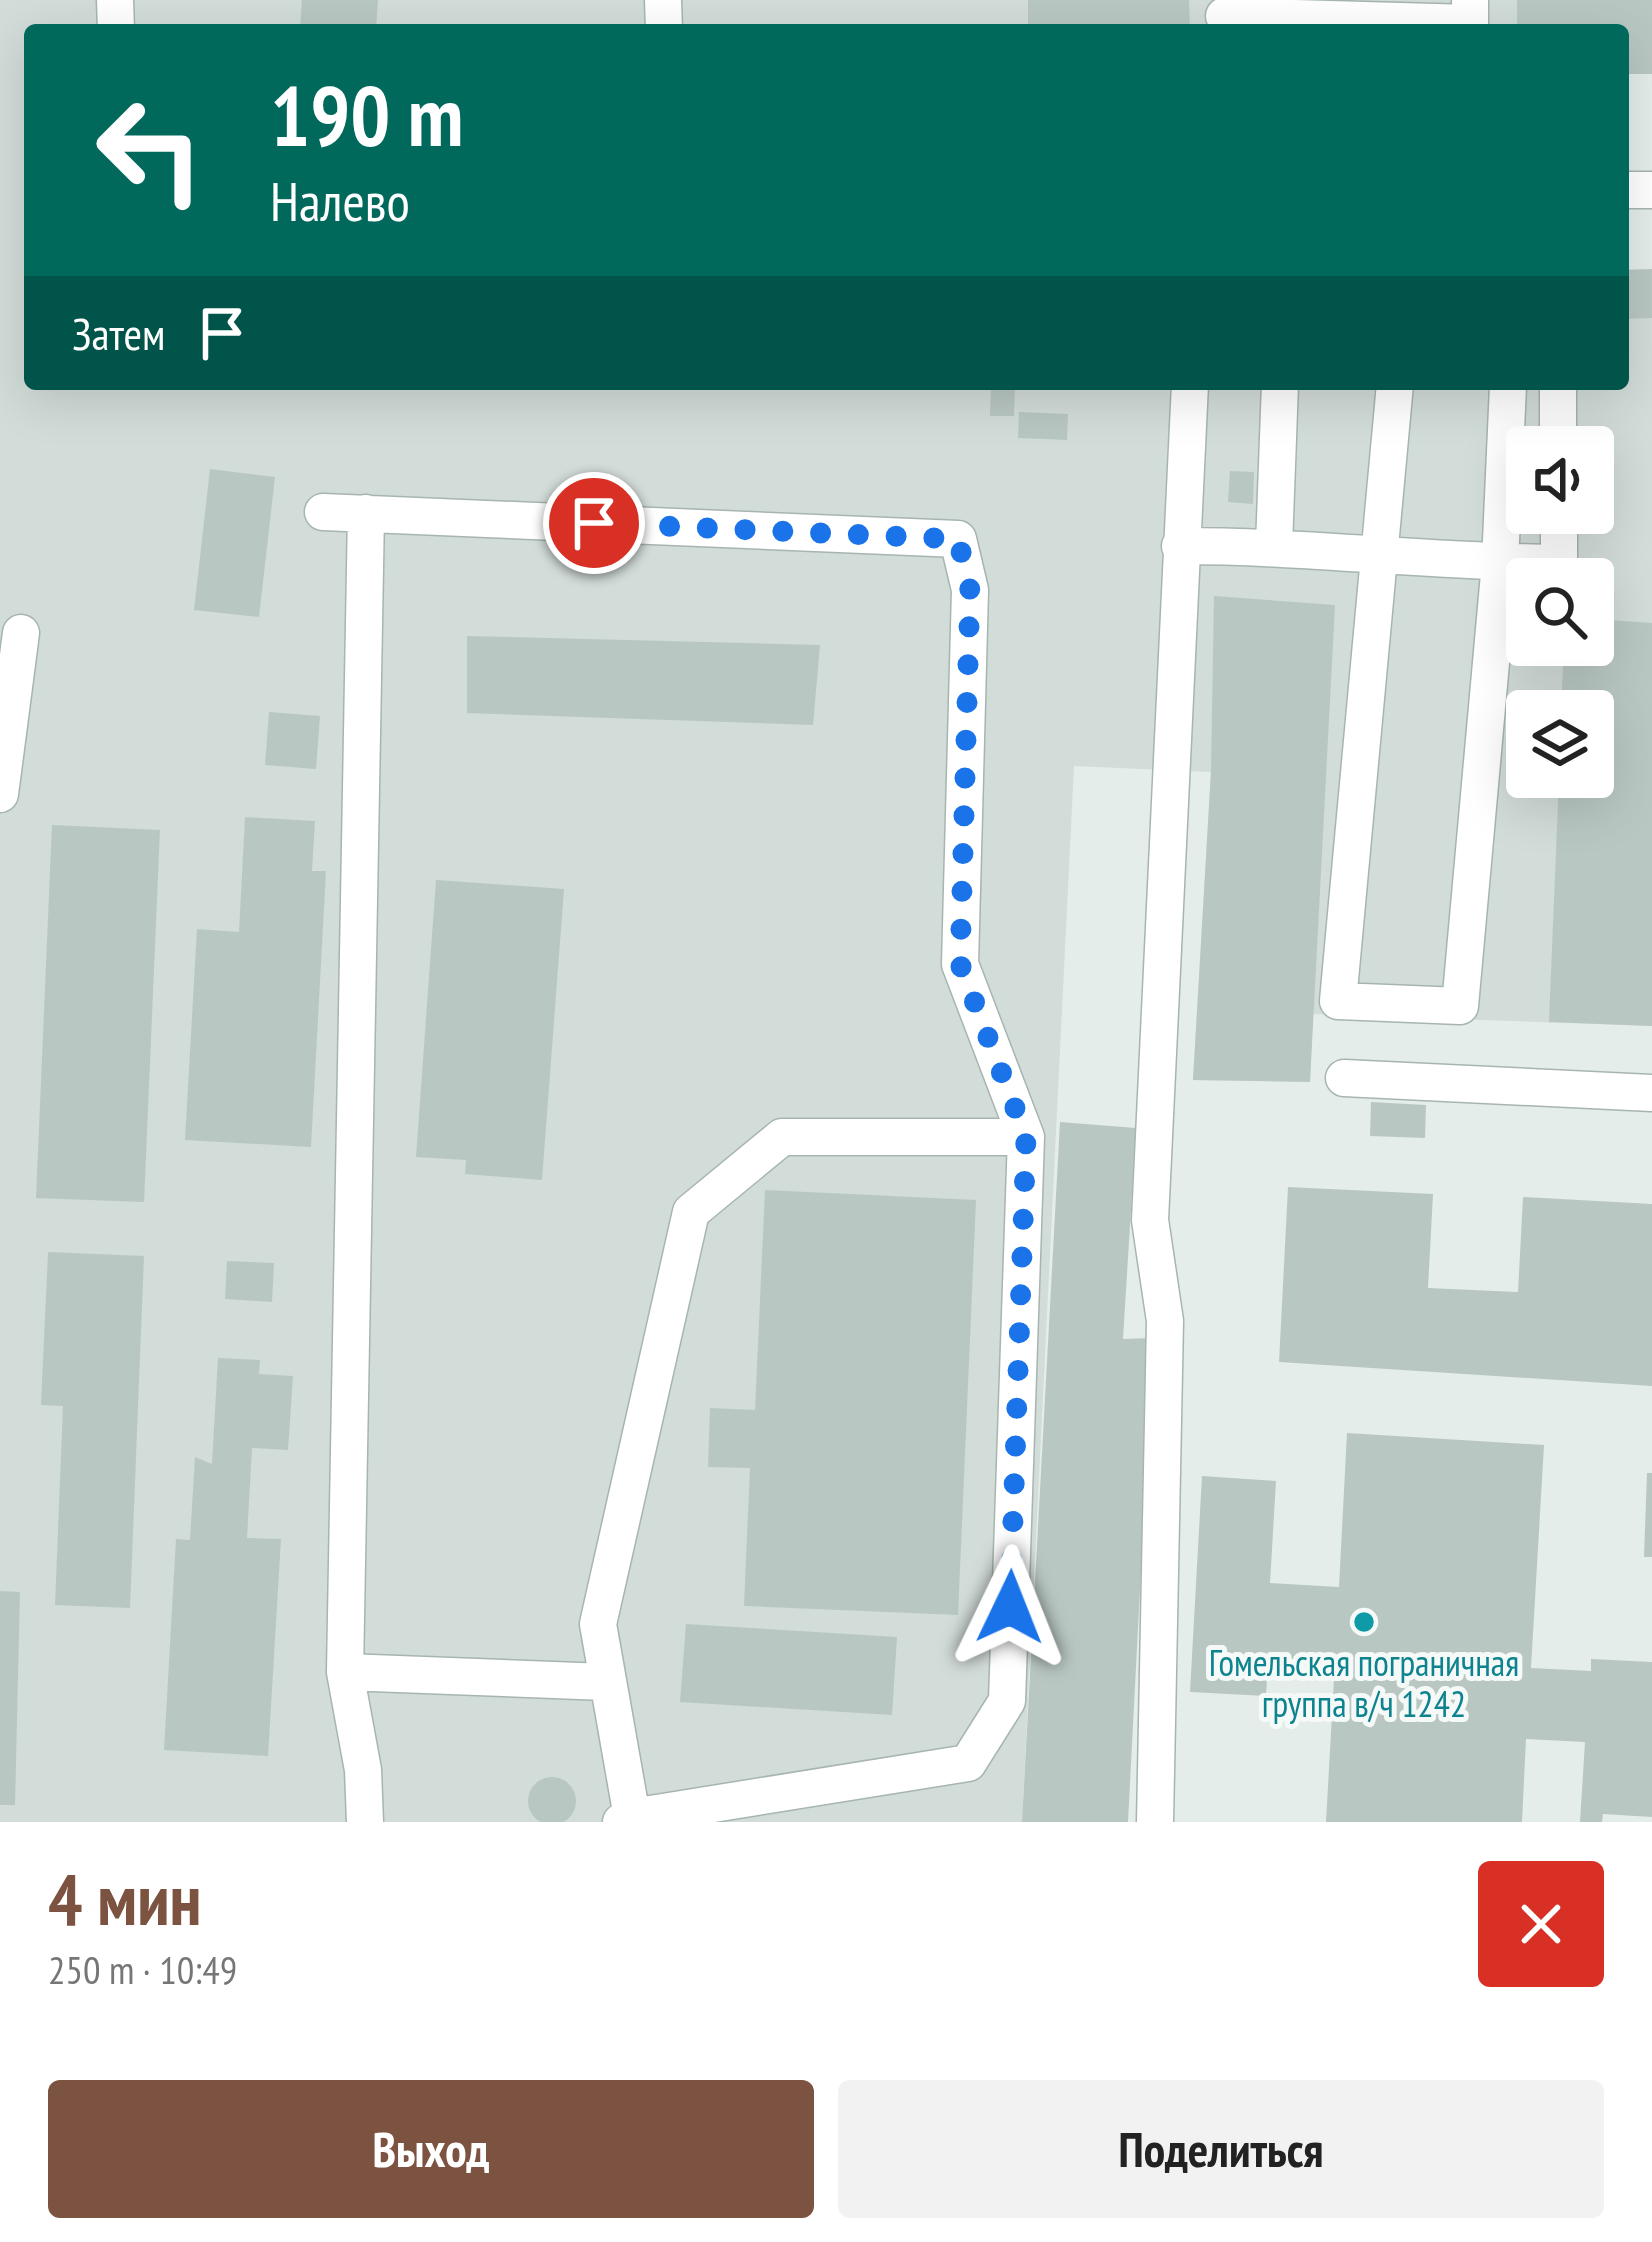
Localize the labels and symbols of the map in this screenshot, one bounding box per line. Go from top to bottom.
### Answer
pin [543,472,645,574]
position arrow [947,1544,1073,1670]
marker: Гомельская пограничная группа в/ч 1242 [1351,1609,1377,1635]
place label: Гомельская пограничная группа в/ч 1242 [1209,1639,1519,1727]

